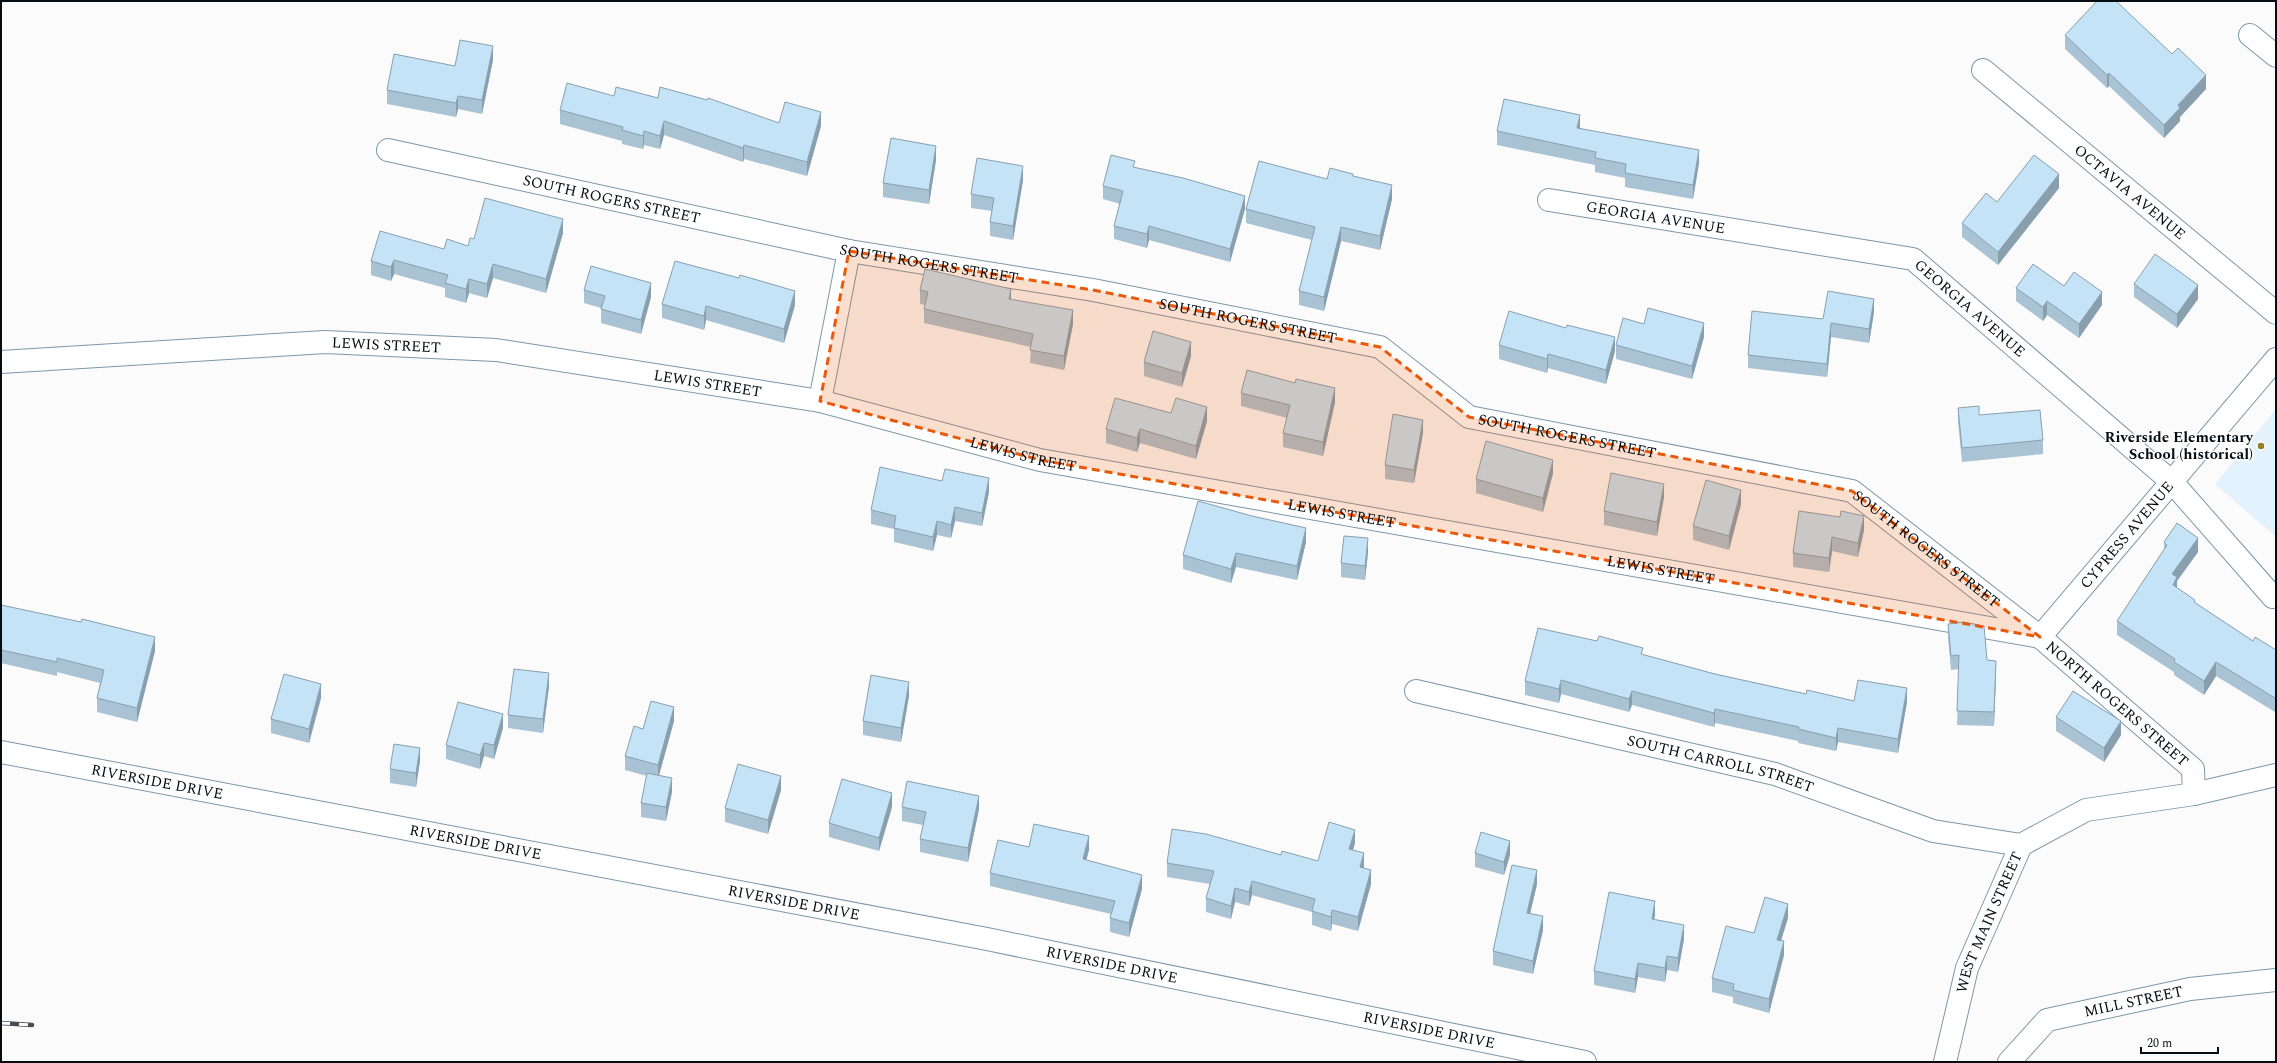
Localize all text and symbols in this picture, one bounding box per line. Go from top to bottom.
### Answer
street label: OCTAVIA AVENUE [2069,139,2191,246]
street label: SOUTH ROGERS STREET [521,169,702,230]
street label: GEORGIA AVENUE [1584,195,1727,240]
street label: SOUTH ROGERS STREET [837,238,1020,290]
street label: GEORGIA AVENUE [1909,254,2030,363]
street label: SOUTH ROGERS STREET [1157,292,1339,350]
street label: LEWIS STREET [331,331,441,359]
street label: LEWIS STREET [652,364,763,404]
street label: SOUTH ROGERS STREET [1476,408,1658,465]
place label: Riverside Elementary School (historical) [2105,426,2254,466]
street label: LEWIS STREET [967,431,1078,478]
marker: Riverside Elementary School (historical) [2256,441,2266,451]
street label: CYPRESS AVENUE [2075,476,2180,594]
street label: SOUTH ROGERS STREET [1847,484,2004,614]
street label: LEWIS STREET [1286,493,1397,535]
street label: LEWIS STREET [1605,550,1716,591]
street label: NORTH ROGERS STREET [2040,636,2194,772]
street label: SOUTH CARROLL STREET [1625,729,1817,799]
street label: RIVERSIDE DRIVE [89,758,225,806]
street label: RIVERSIDE DRIVE [408,819,543,866]
street label: WEST MAIN STREET [1951,848,2029,995]
street label: RIVERSIDE DRIVE [726,879,862,927]
street label: RIVERSIDE DRIVE [1044,940,1180,990]
street label: MILL STREET [2082,980,2185,1024]
street label: RIVERSIDE DRIVE [1361,1006,1497,1055]
scale bar [2141,1029,2218,1055]
text: 20 m [2147,1034,2172,1053]

